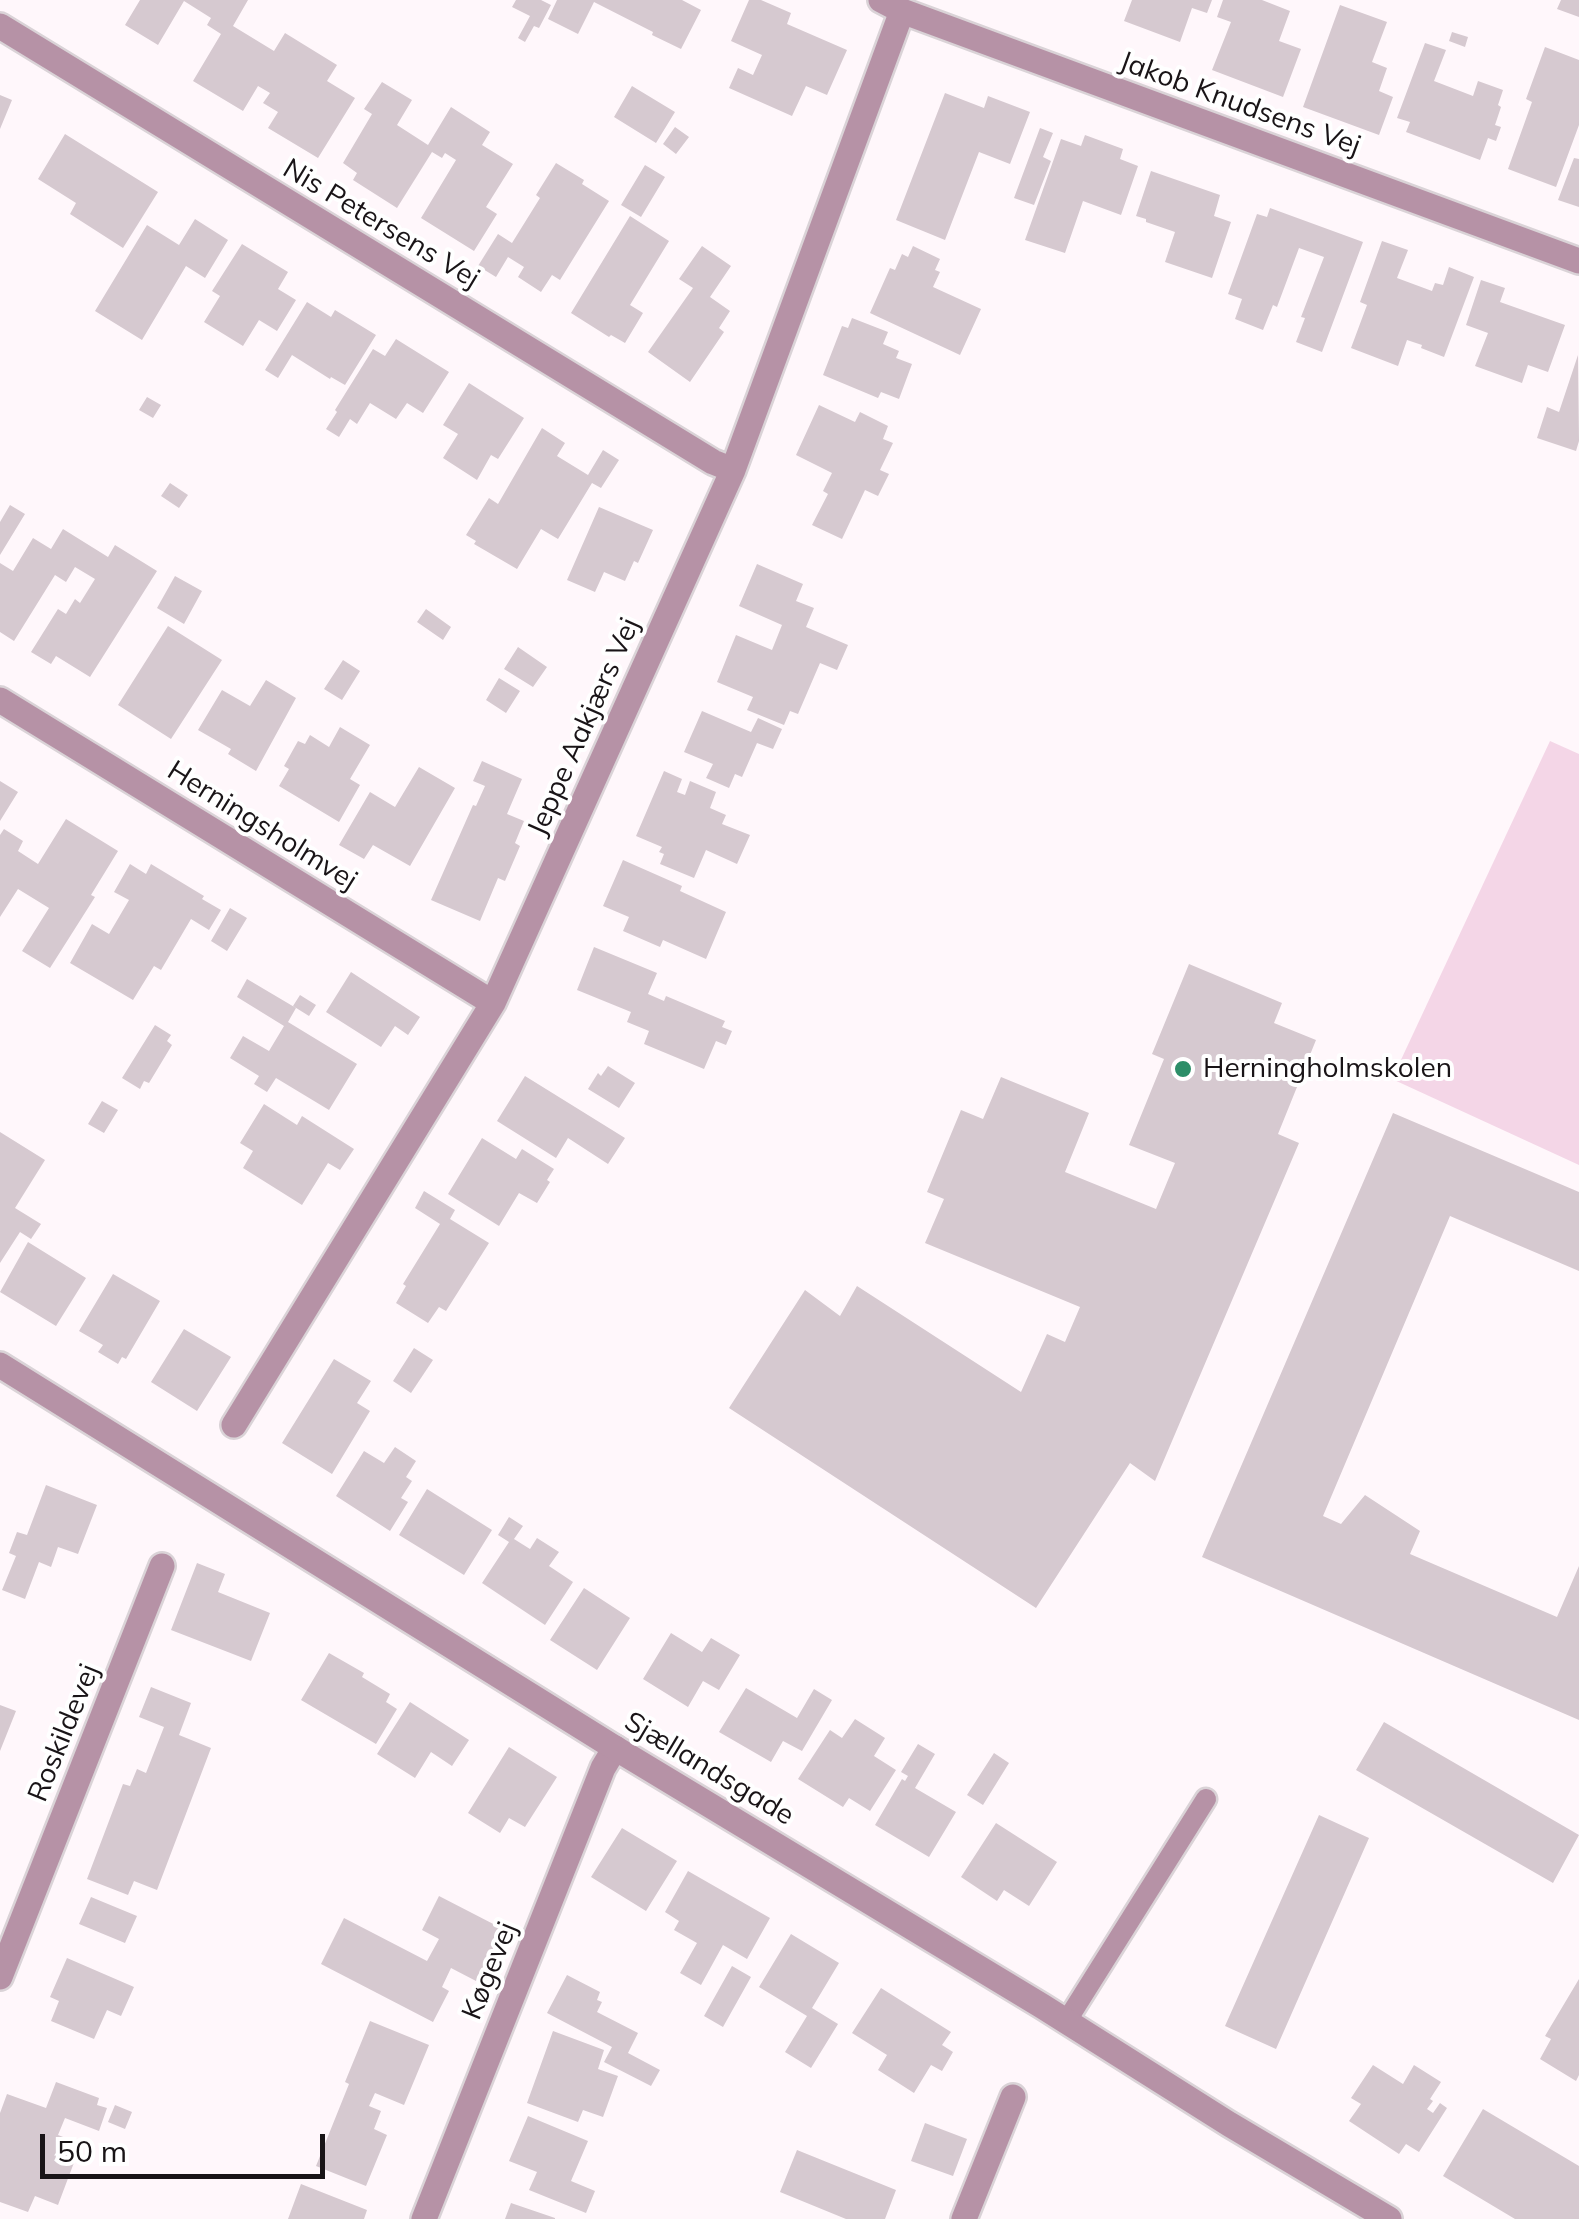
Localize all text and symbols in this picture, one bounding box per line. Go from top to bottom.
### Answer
street label: Jakob Knudsens Vej [1115,45,1365,163]
street label: Nis Petersens Vej [277,152,485,296]
street label: Jeppe Aakjærs Vej [521,613,647,841]
street label: Herningsholmvej [161,754,363,898]
place label: Herningholmskolen [1203,1052,1452,1086]
marker: Herningholmskolen [1172,1058,1194,1080]
street label: Roskildevej [21,1659,107,1807]
street label: Sjællandsgade [618,1705,800,1833]
street label: Køgevej [455,1917,525,2025]
scale bar [45,2114,330,2176]
text: 50 m [57,2132,127,2170]

